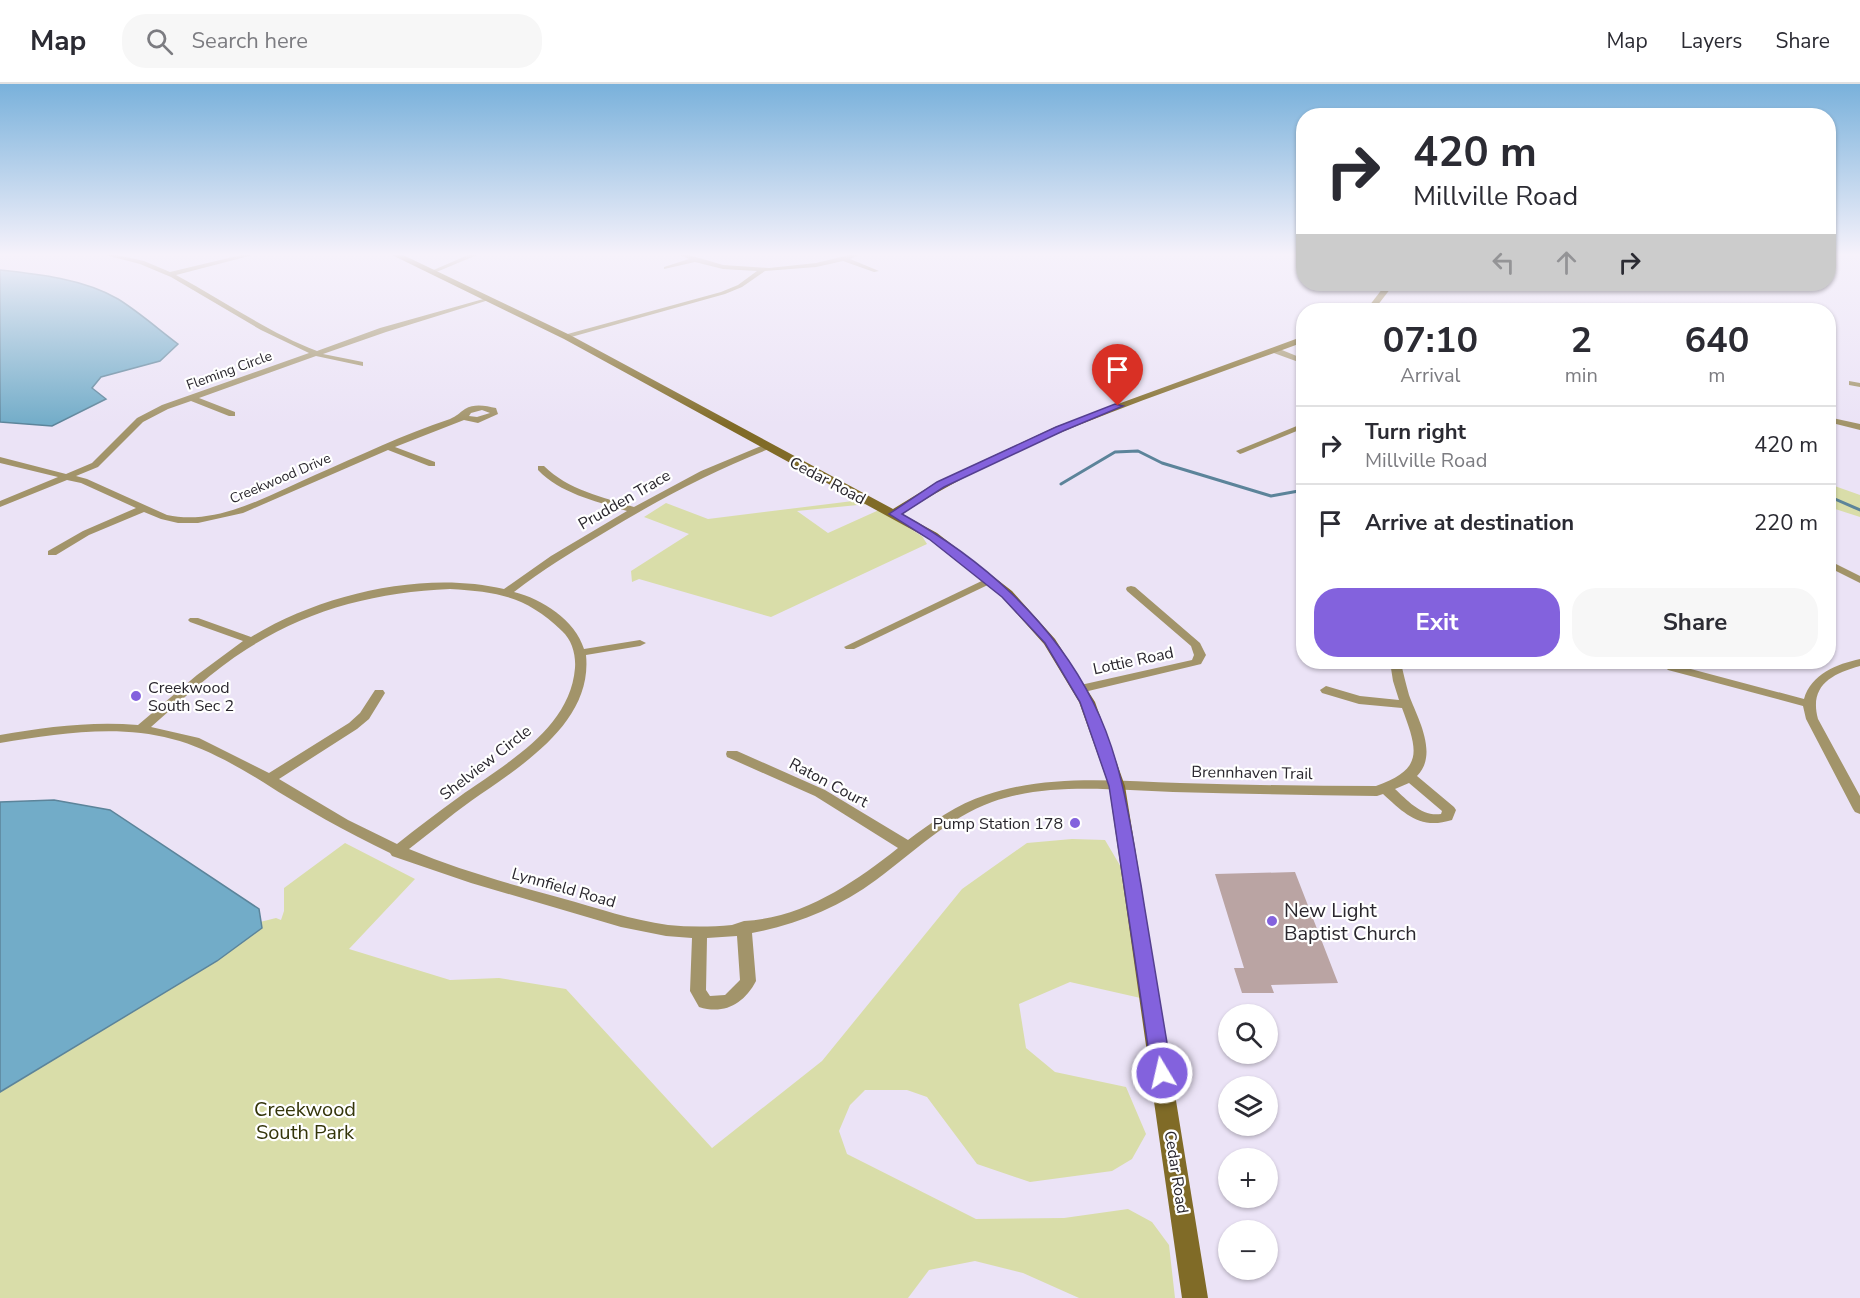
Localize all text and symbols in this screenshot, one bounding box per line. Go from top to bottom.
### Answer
search box [122,14,542,68]
text: Map [30,22,86,60]
icon: search [143,25,176,58]
text: Search here [191,26,308,56]
text: Map [1606,27,1648,55]
text: Layers [1681,27,1742,55]
text: Share [1775,27,1830,55]
text: 420 m [1413,124,1537,181]
icon: right [1314,132,1392,210]
text: Millville Road [1413,178,1578,215]
icon: left [1487,246,1520,279]
icon: ahead [1550,246,1583,279]
icon: right [1613,246,1646,279]
text: 07:10 [1383,316,1478,365]
text: 2 [1570,316,1592,365]
text: 640 [1684,316,1749,365]
pin [1092,344,1143,406]
street label: Fleming Circle [184,346,275,395]
icon: arrive [1101,353,1134,386]
text: Arrival [1400,362,1460,389]
text: min [1565,362,1598,389]
text: m [1708,362,1725,389]
text: Turn right [1365,417,1466,447]
icon: right [1314,429,1347,462]
text: 420 m [1754,430,1818,460]
text: Millville Road [1365,447,1487,474]
street label: Creekwood Drive [227,449,334,508]
street label: Cedar Road [785,452,870,510]
street label: Prudden Trace [574,465,675,535]
icon: arrive [1314,507,1347,540]
text: Arrive at destination [1365,508,1574,538]
text: 220 m [1754,508,1818,538]
button: Exit [1314,588,1560,657]
button: Share [1572,588,1818,657]
street label: Lottie Road [1091,642,1176,680]
place label: Creekwood South Sec 2 [148,677,234,717]
marker: Creekwood South Sec 2 [129,689,143,703]
street label: Shelview Circle [435,720,536,806]
street label: Raton Court [785,753,872,813]
street label: Brennhaven Trail [1191,761,1313,785]
place label: Pump Station 178 [933,813,1063,835]
marker: Pump Station 178 [1068,816,1082,830]
street label: Lynnfield Road [509,863,618,913]
place label: New Light Baptist Church [1284,897,1417,947]
marker: New Light Baptist Church [1265,914,1279,928]
map controls [1218,1004,1278,1280]
button: search [1218,1004,1278,1064]
position arrow [1130,1041,1194,1105]
button: layers [1218,1076,1278,1136]
park label: Creekwood South Park [254,1096,356,1146]
street label: Cedar Road [1159,1129,1193,1215]
button: + [1218,1148,1278,1208]
button: − [1218,1220,1278,1280]

